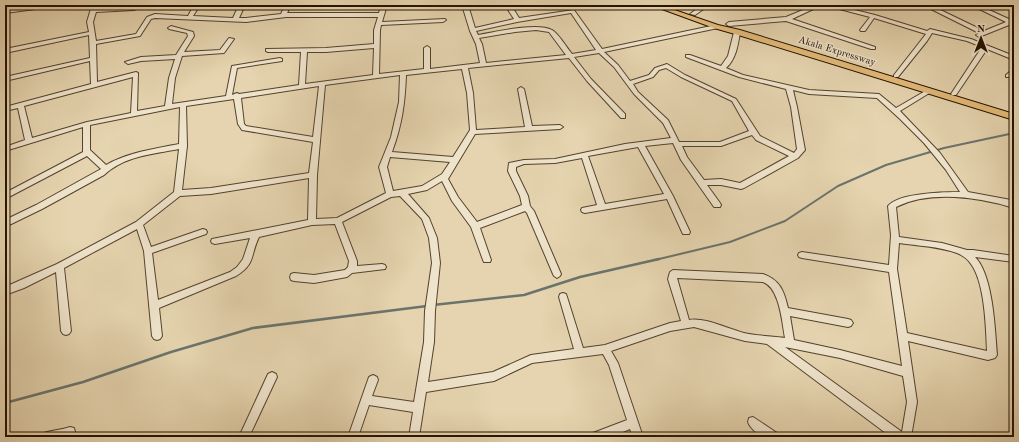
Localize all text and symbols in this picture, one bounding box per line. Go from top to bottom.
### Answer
north arrow [961,18,1001,58]
text: N [977,24,986,35]
street label: Akala Expressway [797,34,878,68]

